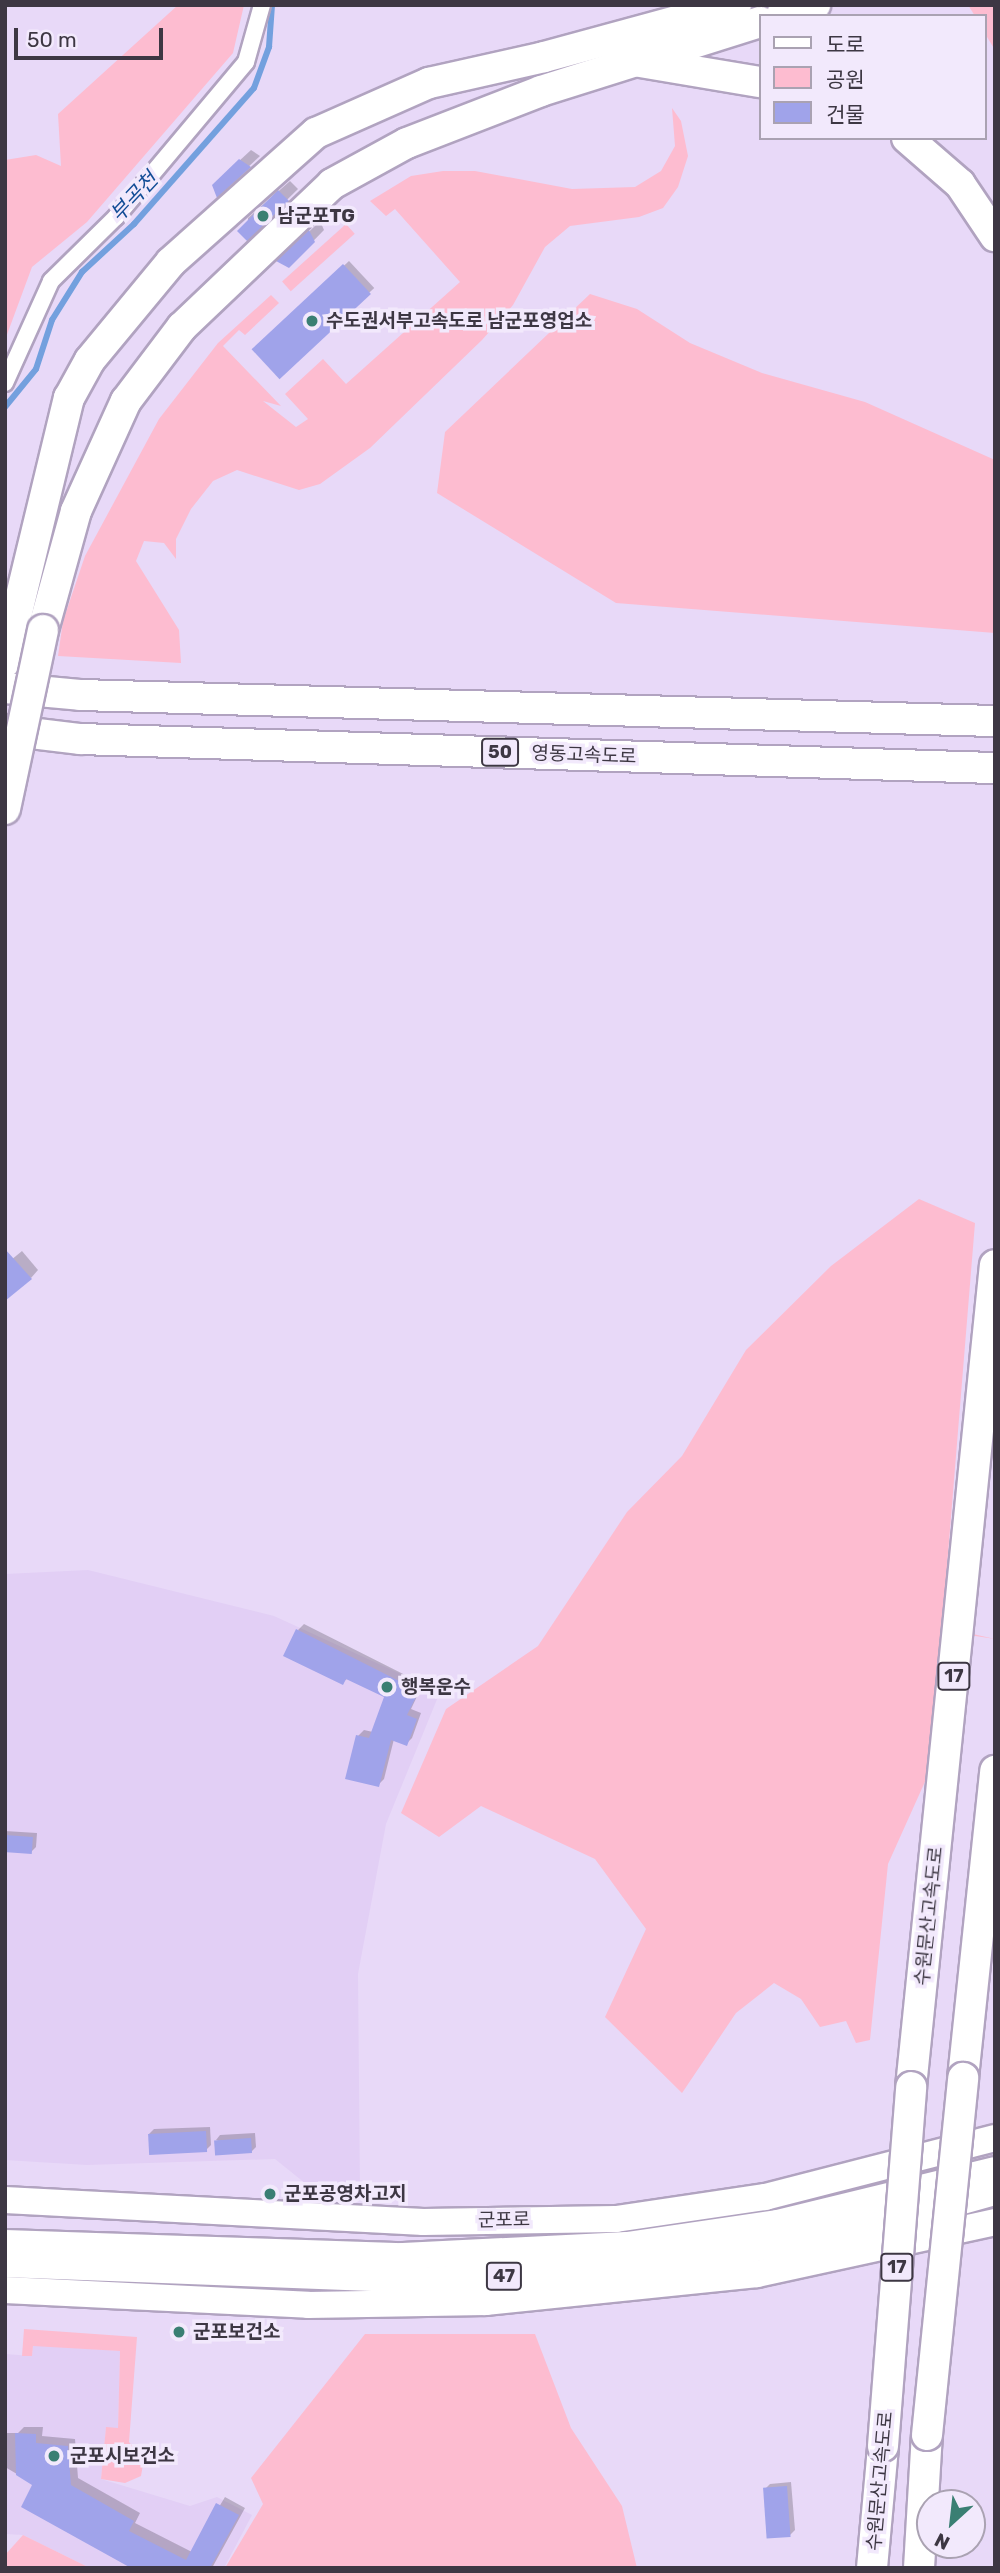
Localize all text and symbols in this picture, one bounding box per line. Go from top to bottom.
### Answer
scale bar [18,14,166,58]
legend [758,14,986,140]
text: 50 m [27,27,77,52]
text: 도로 [826,32,865,57]
text: 공원 [826,67,865,92]
text: 건물 [826,102,865,127]
water label: 부곡천 [105,167,163,227]
place label: 남군포TG [277,205,355,227]
marker: 남군포TG [255,208,271,224]
place label: 수도권서부고속도로 남군포영업소 [326,310,592,332]
marker: 수도권서부고속도로 남군포영업소 [304,313,320,329]
road number: 50 [481,738,519,766]
street label: 영동고속도로 [531,742,637,768]
road number: 17 [936,1661,972,1690]
place label: 행복운수 [401,1676,471,1698]
marker: 행복운수 [379,1679,395,1695]
street label: 수원문산고속도로 [910,1845,948,1987]
place label: 군포공영차고지 [284,2183,406,2205]
marker: 군포공영차고지 [262,2186,278,2202]
street label: 군포로 [478,2208,530,2232]
road number: 17 [880,2252,914,2281]
road number: 47 [485,2262,523,2290]
place label: 군포보건소 [193,2321,280,2343]
marker: 군포보건소 [171,2324,187,2340]
street label: 수원문산고속도로 [863,2410,897,2552]
place label: 군포시보건소 [70,2445,175,2467]
marker: 군포시보건소 [44,2446,64,2466]
north arrow [916,2489,986,2559]
text: N [931,2528,953,2555]

